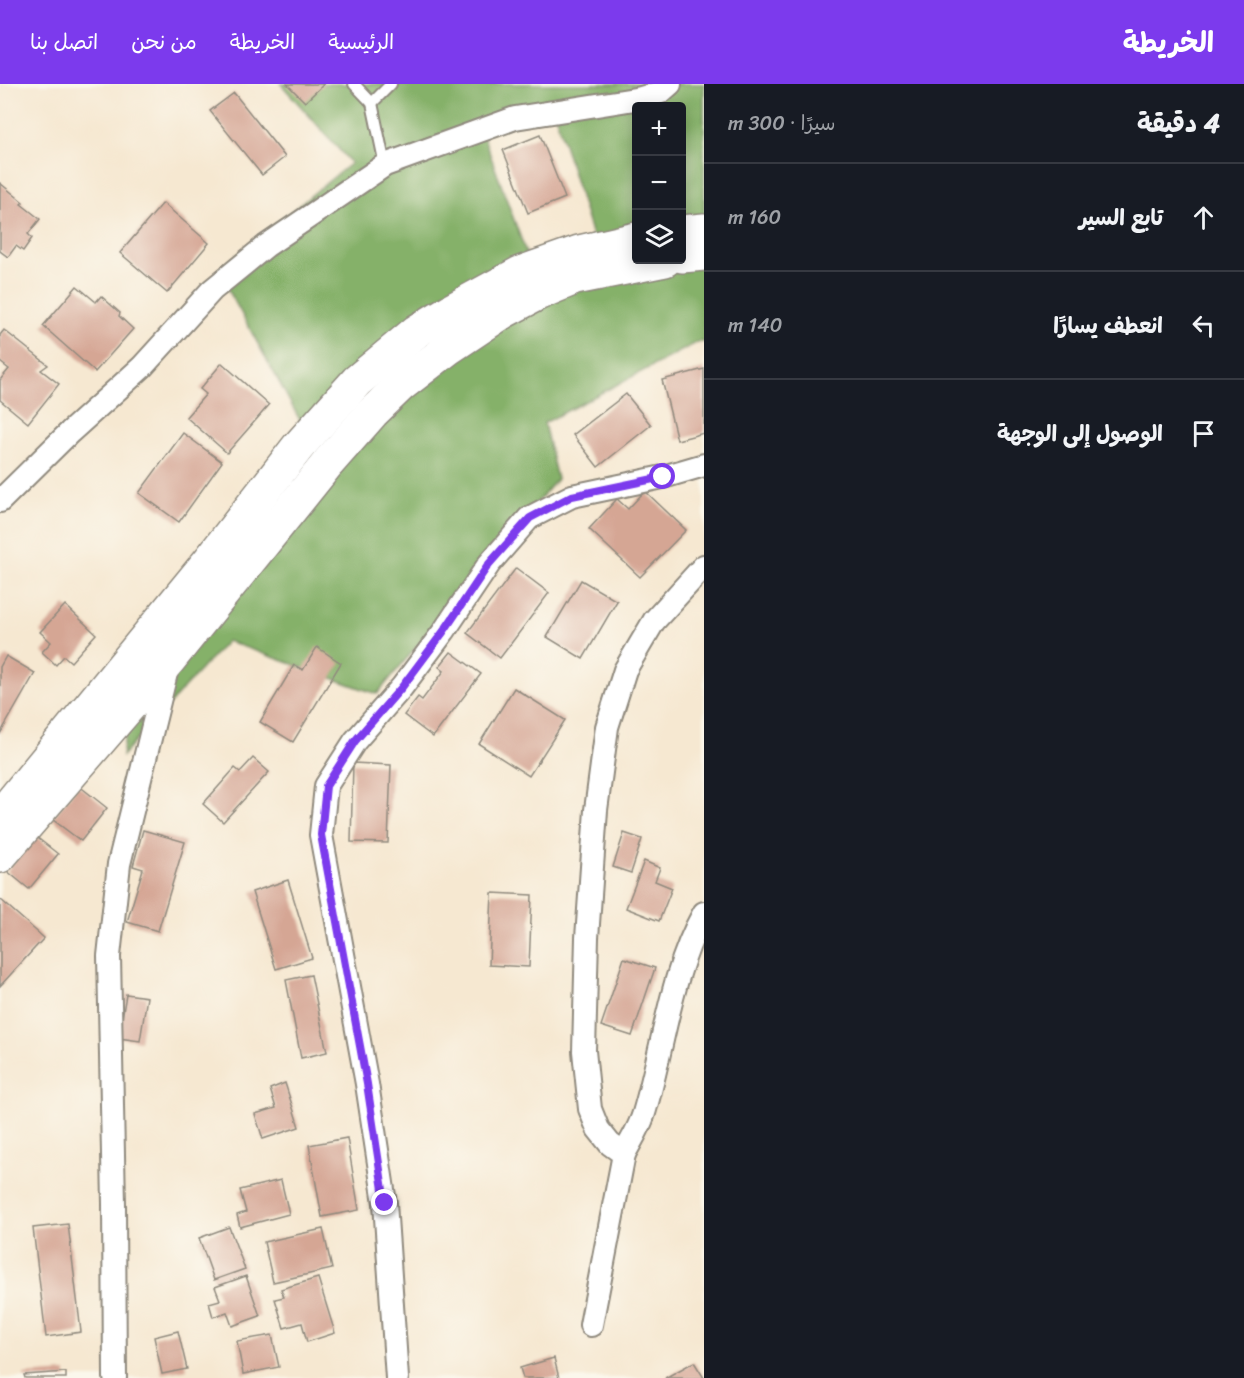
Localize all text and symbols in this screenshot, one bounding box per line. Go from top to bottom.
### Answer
text: الخريطة [1123,18,1214,67]
text: اتصل بنا [30,23,98,61]
text: من نحن [131,23,197,61]
text: الخريطة [230,23,295,61]
text: الرئيسية [328,23,394,61]
text: 4 دقيقة [1137,100,1220,146]
map controls [632,102,686,264]
button: + [632,102,686,156]
text: سيرًا · 300 m [728,106,835,141]
button: − [632,156,686,210]
text: تابع السير [1079,198,1163,237]
text: 160 m [728,200,781,235]
icon: ahead [1187,201,1220,234]
button: layers [632,210,686,264]
text: انعطف يسارًا [1053,306,1163,345]
text: 140 m [728,308,782,343]
icon: left [1187,309,1220,342]
text: الوصول إلى الوجهة [997,414,1163,453]
icon: arrive [1187,417,1220,450]
route start [649,463,675,489]
route end [371,1189,397,1215]

